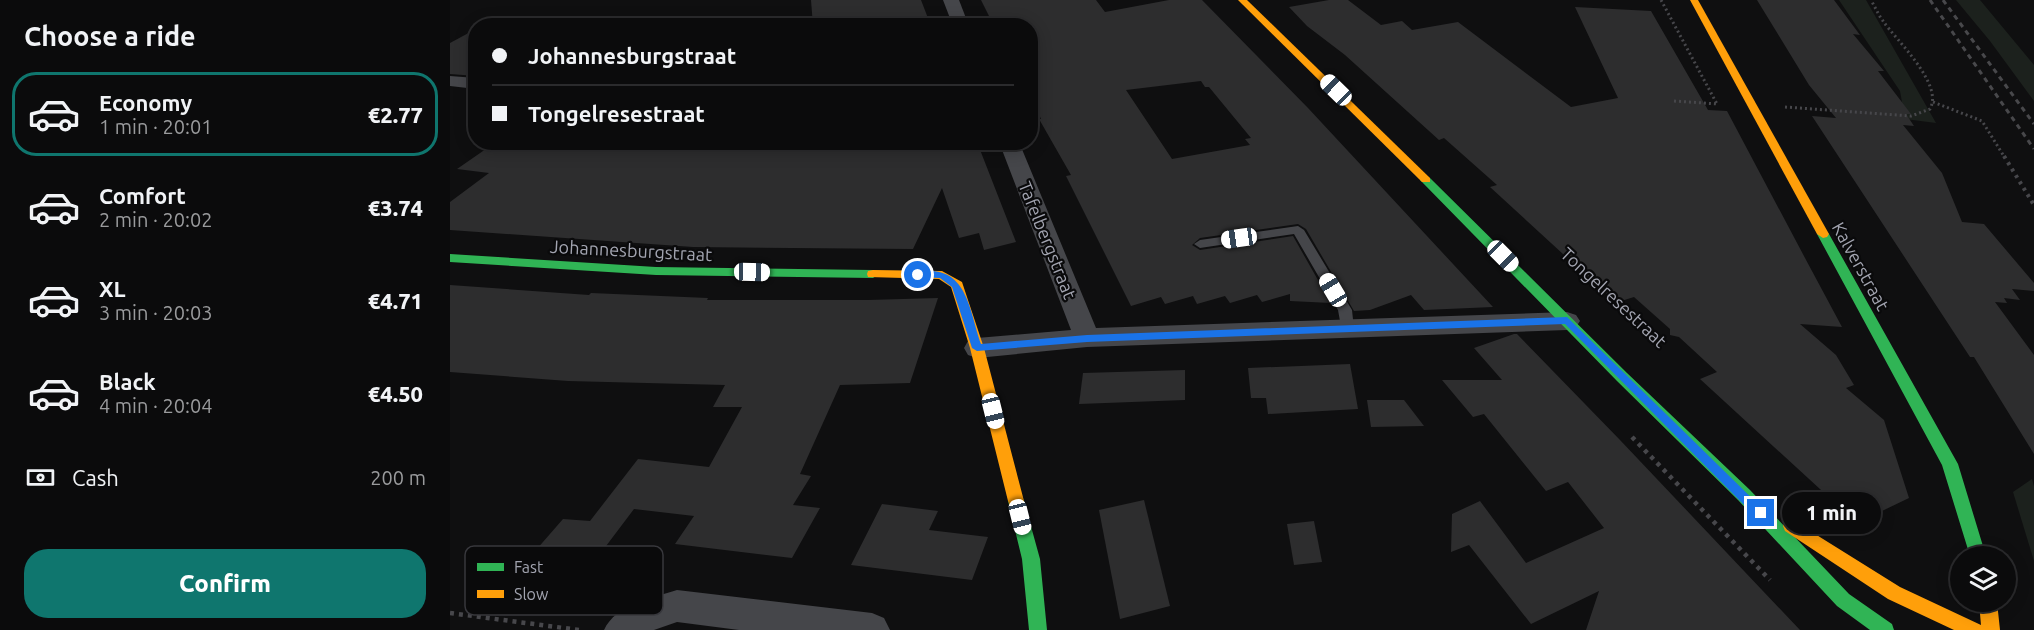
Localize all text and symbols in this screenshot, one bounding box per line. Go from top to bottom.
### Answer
text: Choose a ride [24,21,196,51]
text: Johannesburgstraat [528,43,736,68]
car [1317,71,1355,109]
icon: car [27,87,81,141]
text: Economy [99,90,192,115]
text: Tongelresestraat [528,101,705,126]
text: €2.77 [368,102,423,127]
text: 1 min · 20:01 [99,115,213,138]
street label: Tafelbergstraat [1015,178,1081,302]
icon: car [27,180,81,234]
text: Comfort [99,183,186,208]
text: €3.74 [368,195,423,220]
text: 2 min · 20:02 [99,208,213,231]
street label: Kalverstraat [1829,218,1893,314]
car [1220,227,1258,249]
street label: Johannesburgstraat [549,236,713,264]
car [1484,237,1522,275]
street label: Tongelresestraat [1557,243,1671,351]
route start [904,261,931,288]
car [734,263,770,281]
car [1316,270,1350,310]
icon: car [27,273,81,327]
text: XL [99,276,126,301]
text: €4.71 [368,288,423,313]
text: 3 min · 20:03 [99,301,213,324]
icon: car [27,366,81,420]
text: Black [99,369,156,394]
text: €4.50 [368,381,423,406]
car [980,391,1006,431]
text: 4 min · 20:04 [99,394,213,417]
icon: cash [24,461,57,494]
text: Cash [72,465,119,490]
text: 200 m [370,466,426,489]
callout: 1 min [1782,492,1881,534]
car [1007,497,1033,537]
route end [1747,499,1774,526]
text: 1 min [1806,501,1857,524]
legend [465,546,663,615]
map controls [1950,546,2016,612]
button: layers [1950,546,2016,612]
button: Confirm [24,549,426,618]
text: Fast [514,558,544,576]
text: Slow [514,585,549,603]

